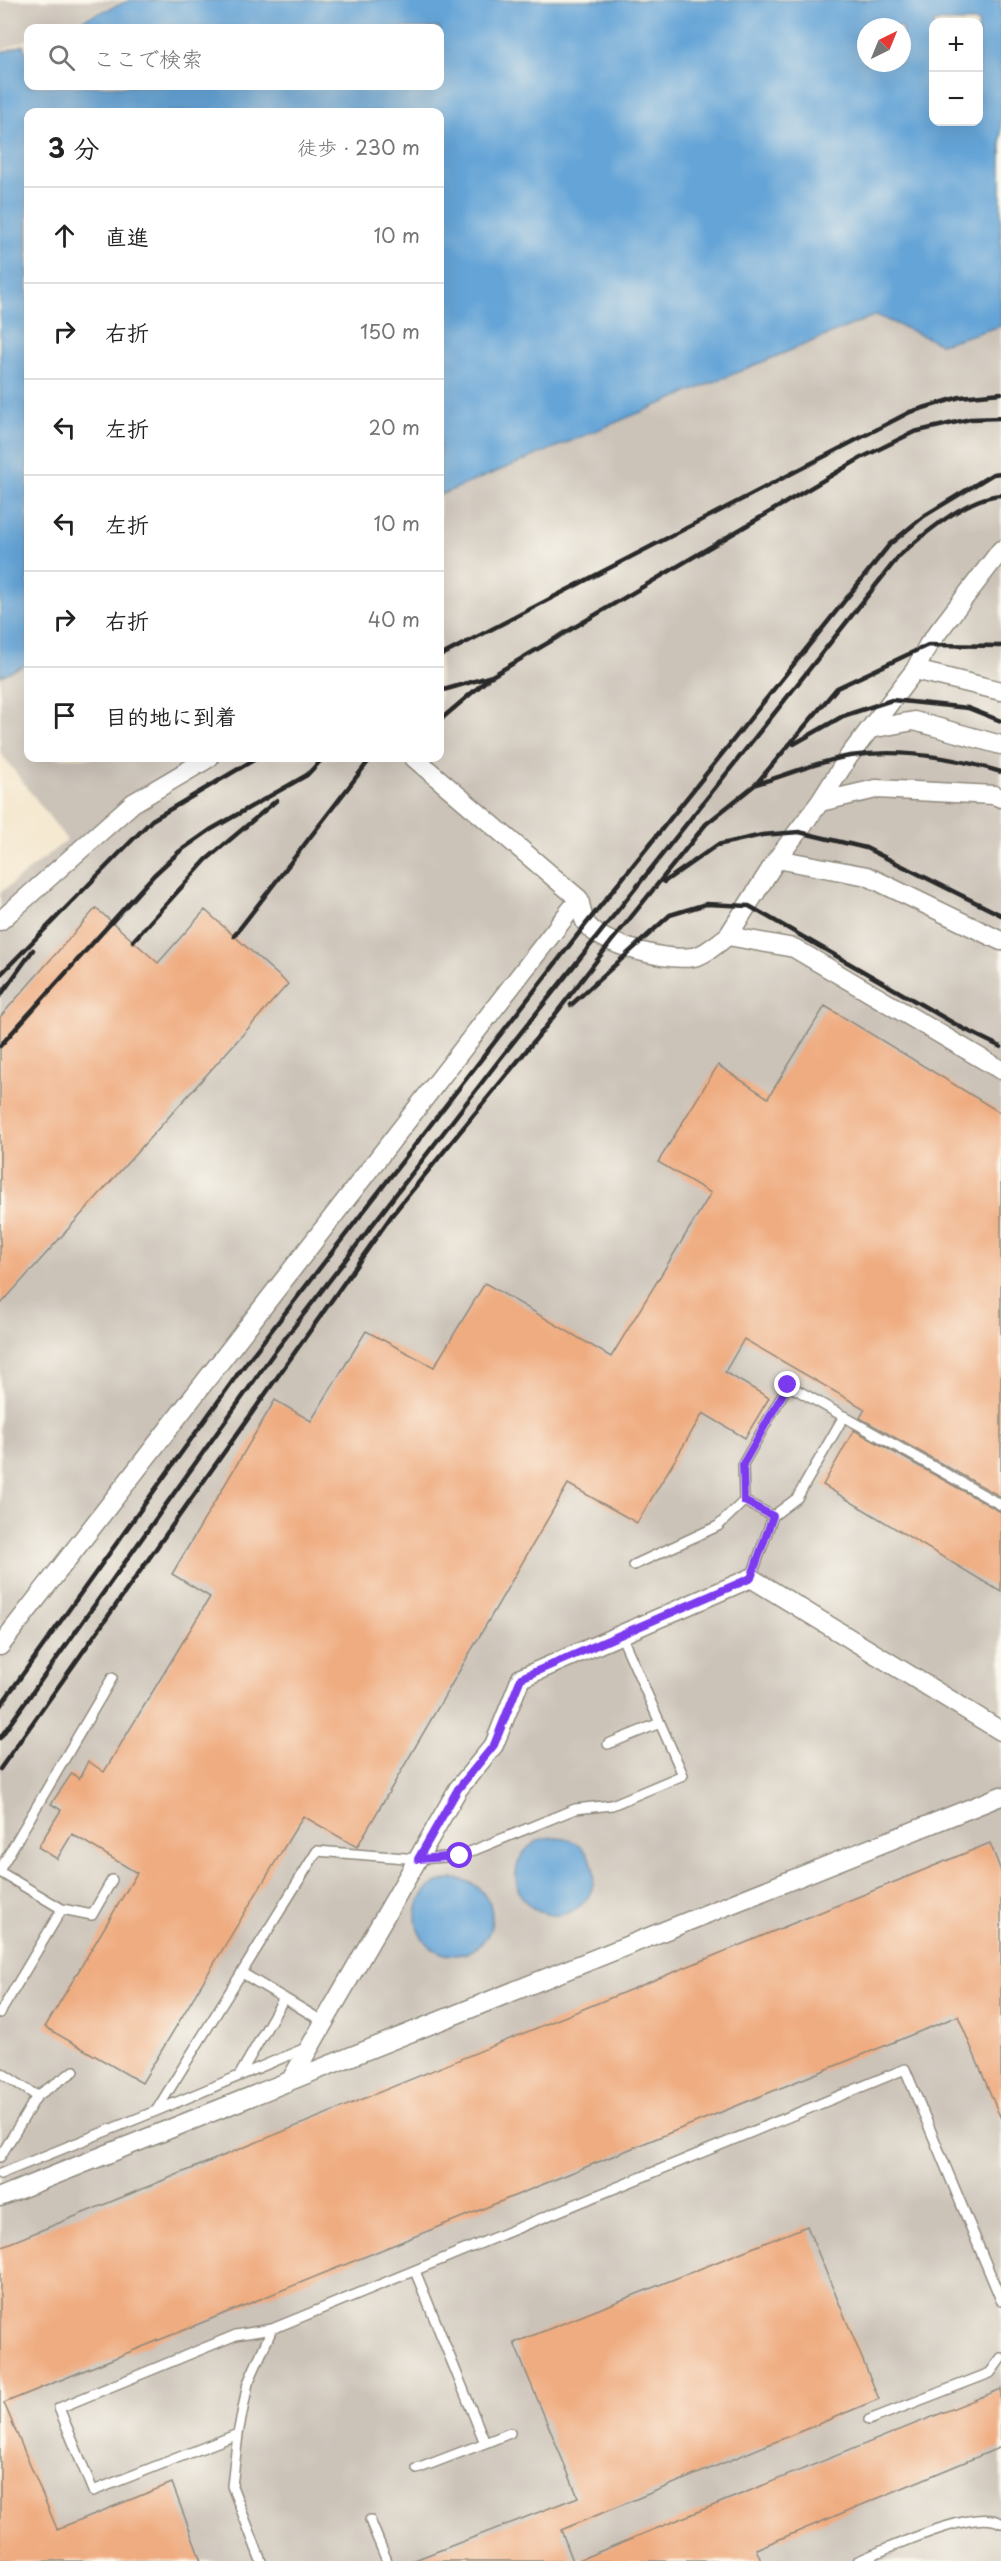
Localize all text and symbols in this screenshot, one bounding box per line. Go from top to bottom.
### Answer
north arrow [857,18,911,72]
map controls [929,18,983,126]
button: + [929,18,983,72]
search box [24,24,444,90]
icon: search [45,41,78,74]
text: ここで検索 [93,41,203,74]
button: − [929,72,983,126]
text: 3 分 [48,128,99,167]
text: 徒歩 · 230 m [297,132,420,162]
icon: ahead [48,219,81,252]
text: 直進 [105,219,149,252]
text: 10 m [373,220,420,250]
icon: right [48,315,81,348]
text: 右折 [105,315,149,348]
text: 150 m [360,316,420,346]
icon: left [48,411,81,444]
text: 左折 [105,411,149,444]
text: 20 m [368,412,420,442]
icon: left [48,507,81,540]
text: 左折 [105,507,149,540]
text: 10 m [373,508,420,538]
icon: right [48,603,81,636]
text: 右折 [105,603,149,636]
text: 40 m [368,604,420,634]
icon: arrive [48,699,81,732]
text: 目的地に到着 [105,699,237,732]
route end [774,1371,800,1397]
route start [446,1842,472,1868]

